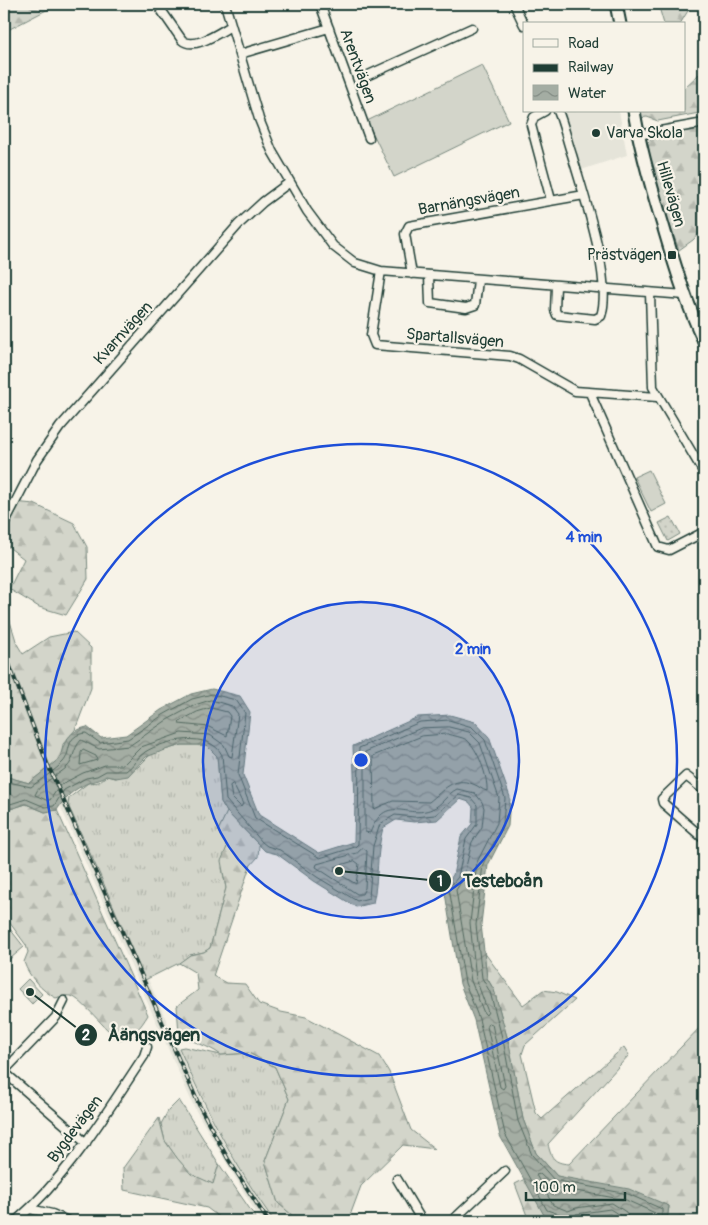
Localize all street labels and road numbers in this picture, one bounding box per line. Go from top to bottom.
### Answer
street label: Arentvägen [335,26,381,106]
street label: Hillevägen [652,159,690,229]
street label: Barnängsvägen [417,182,521,220]
street label: Kvarnvägen [89,297,157,369]
street label: Spartallsvägen [405,324,505,352]
street label: Bygdevägen [43,1091,107,1167]

